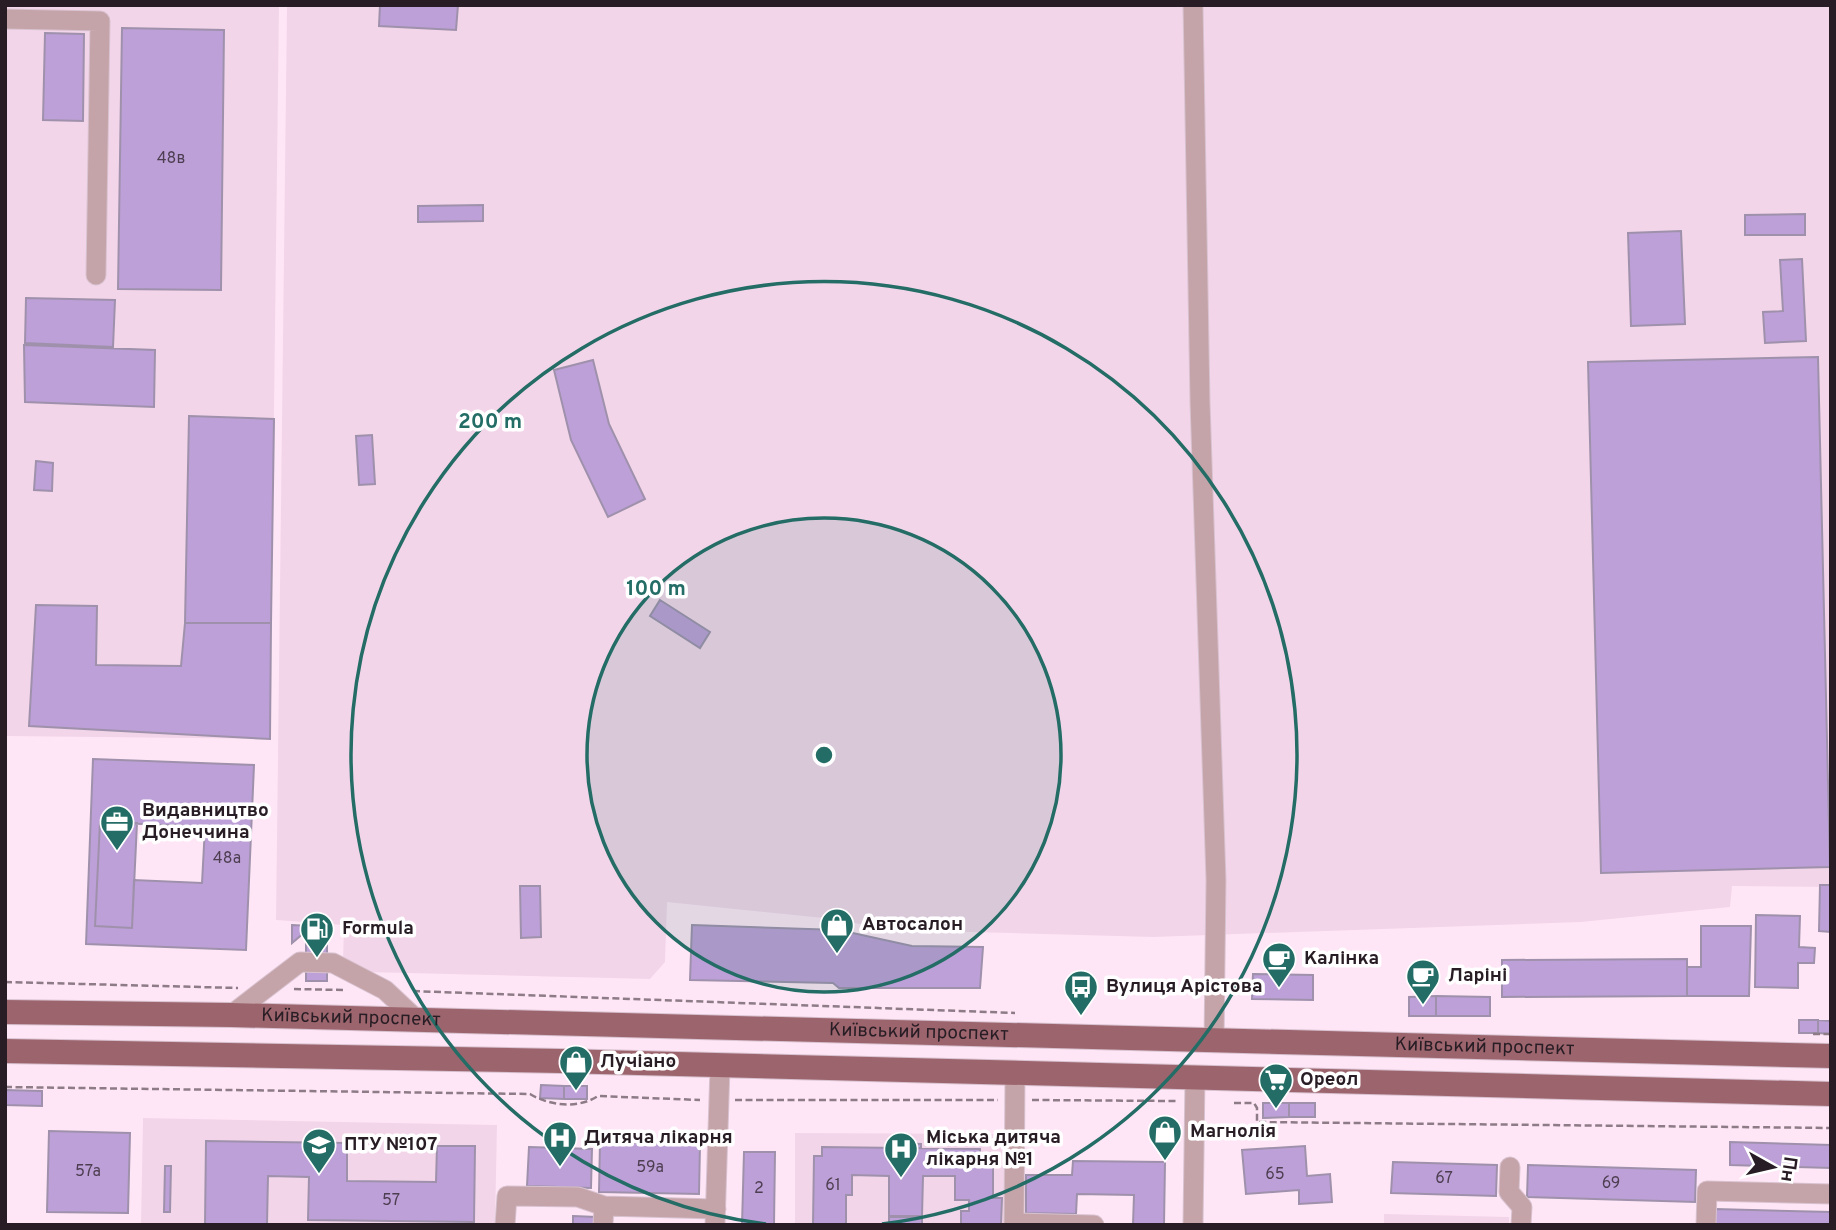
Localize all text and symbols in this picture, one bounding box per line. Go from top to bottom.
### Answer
house number: 48в [157,149,185,169]
text: 200 m [458,409,522,436]
text: 100 m [626,576,686,603]
centre of rings [812,743,836,767]
place label: Видавництво Донеччина [142,799,269,845]
office icon: Видавництво Донеччина [98,803,136,852]
house number: 48а [213,849,241,869]
shop icon: Автосалон [818,906,856,955]
fuel station icon: Formula [298,910,336,959]
place label: Автосалон [862,913,963,937]
place label: Formula [342,917,414,941]
cafe icon: Калінка [1260,940,1298,989]
place label: Калінка [1304,947,1379,971]
cafe icon: Ларіні [1404,957,1442,1006]
place label: Ларіні [1448,964,1507,988]
bus stop icon: Вулиця Арістова [1062,968,1100,1017]
place label: Вулиця Арістова [1106,975,1263,999]
street label: Київський проспект [261,1004,442,1032]
street label: Київський проспект [829,1018,1009,1047]
street label: Київський проспект [1394,1033,1575,1061]
shop icon: Лучіано [557,1043,595,1092]
place label: Лучіано [600,1050,676,1074]
supermarket icon: Ореол [1257,1061,1295,1110]
place label: Ореол [1300,1068,1358,1092]
shop icon: Магнолія [1146,1113,1184,1162]
hospital icon: Дитяча лікарня [541,1119,579,1168]
place label: Магнолія [1190,1120,1276,1144]
school or university icon: ПТУ №107 [300,1126,338,1175]
place label: Дитяча лікарня [584,1126,733,1150]
place label: Міська дитяча лікарня №1 [926,1126,1061,1172]
hospital icon: Міська дитяча лікарня №1 [882,1130,920,1179]
north arrow [1738,1132,1808,1202]
place label: ПТУ №107 [344,1133,437,1157]
text: Пн [1774,1155,1802,1183]
house number: 59а [636,1158,664,1178]
house number: 57а [75,1162,101,1182]
house number: 65 [1265,1165,1285,1185]
house number: 67 [1435,1169,1453,1189]
house number: 69 [1602,1174,1620,1194]
house number: 61 [825,1176,841,1196]
house number: 2 [754,1179,764,1199]
house number: 57 [382,1191,400,1211]

